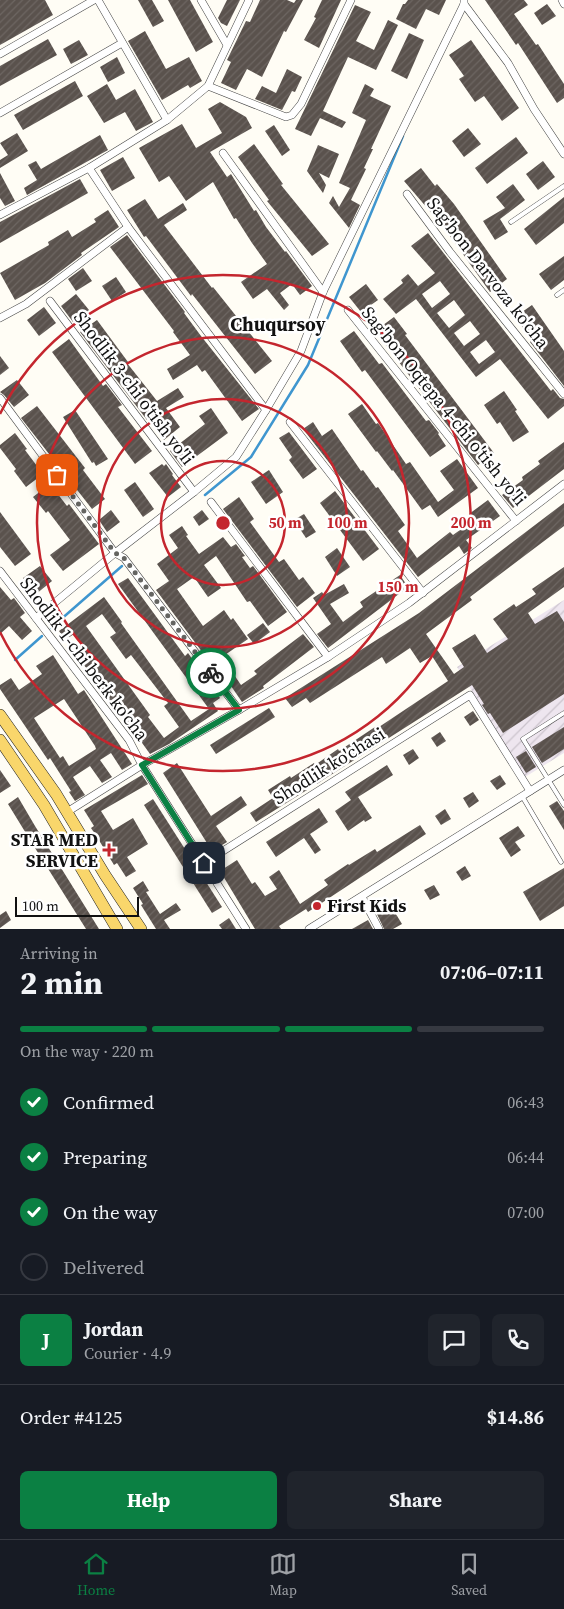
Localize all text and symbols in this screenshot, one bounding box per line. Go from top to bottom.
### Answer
street label: Sag'bon Darvoza ko'cha [421,192,556,354]
street label: Sag'bon Oqtepa 4-chi o'tish yo'li [356,301,533,511]
street label: Shodlik 3-chi o'tish yo'li [68,306,201,470]
district label: Chuqursoy [230,311,327,337]
pin [36,454,78,496]
icon: bag [43,461,71,489]
text: 50 m [268,512,302,533]
text: 100 m [326,512,368,533]
text: 200 m [450,512,492,533]
centre of rings [214,514,232,532]
street label: Shodlik 1-chi berk ko'cha [14,572,155,746]
text: 150 m [377,576,419,597]
courier [186,648,236,698]
icon: bike [197,659,225,687]
street label: Shodlik ko'chasi [268,721,389,810]
place label: STAR MED SERVICE [11,827,98,873]
pin [183,842,225,884]
marker: STAR MED SERVICE [102,843,116,857]
icon: home [190,849,218,877]
place label: First Kids [327,893,406,918]
scale bar [15,894,139,917]
text: 100 m [22,896,59,916]
marker: First Kids [311,900,323,912]
text: Arriving in [20,942,98,964]
text: 07:06–07:11 [440,959,544,985]
text: 2 min [20,961,103,1005]
text: On the way · 220 m [20,1040,154,1062]
icon: check [20,1088,48,1116]
text: Confirmed [63,1089,154,1115]
text: 06:43 [507,1091,544,1113]
icon: check [20,1143,48,1171]
text: Preparing [63,1144,147,1170]
text: 06:44 [507,1146,544,1168]
icon: check [20,1198,48,1226]
text: On the way [63,1199,158,1225]
text: 07:00 [507,1201,544,1223]
text: Delivered [63,1254,144,1280]
button: chat [428,1314,480,1366]
button: phone [492,1314,544,1366]
text: Jordan [84,1316,143,1342]
text: J [42,1327,50,1353]
text: Courier · 4.9 [84,1342,172,1364]
text: Order #4125 [20,1404,122,1430]
text: $14.86 [487,1404,544,1430]
button: Help [20,1471,277,1529]
button: Share [287,1471,544,1529]
tab: Home [77,1550,115,1600]
tab: Map [269,1550,297,1600]
tab: Saved [451,1550,487,1600]

